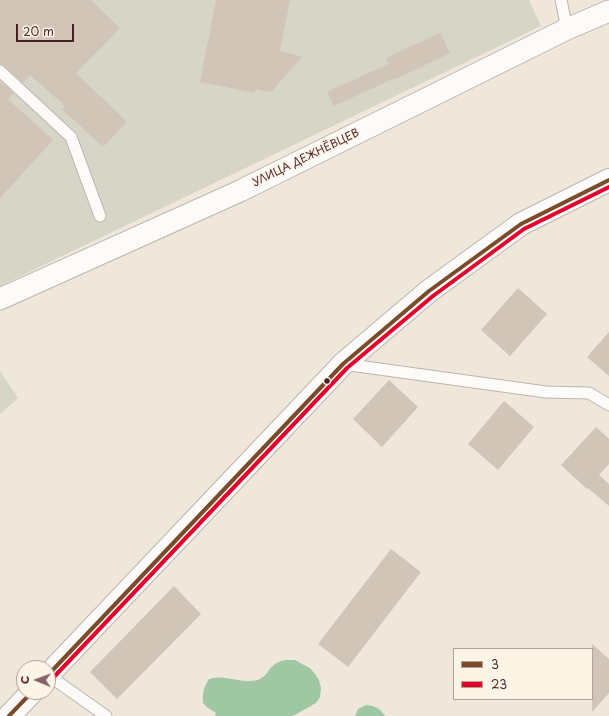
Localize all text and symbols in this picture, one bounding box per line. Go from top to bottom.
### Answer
scale bar [18,16,76,42]
text: 20 m [23,22,54,40]
street label: УЛИЦА ДЕЖНЁВЦЕВ [250,126,362,190]
unlabelled marker [322,376,332,386]
legend [453,648,593,700]
text: 3 [491,655,499,673]
north arrow [16,660,56,700]
text: 23 [491,675,507,693]
text: С [16,676,33,684]

